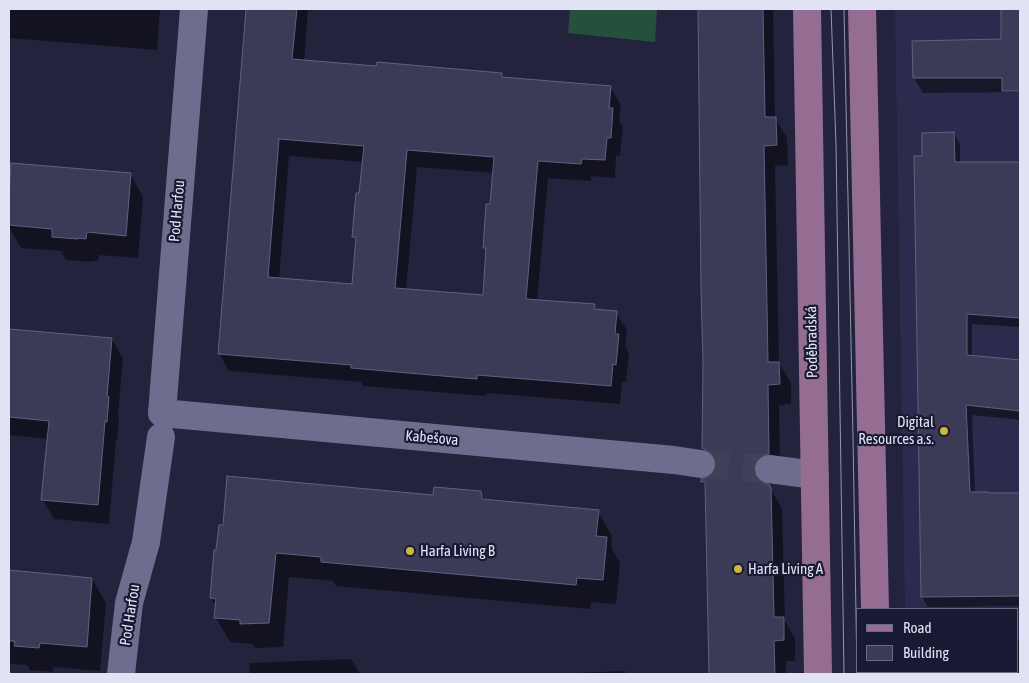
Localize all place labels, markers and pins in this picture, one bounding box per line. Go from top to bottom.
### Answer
place label: Digital Resources a.s. [858,413,934,448]
marker: Digital Resources a.s. [938,425,950,437]
place label: Harfa Living B [420,542,495,560]
marker: Harfa Living B [404,545,416,557]
place label: Harfa Living A [748,560,823,578]
marker: Harfa Living A [732,563,744,575]

